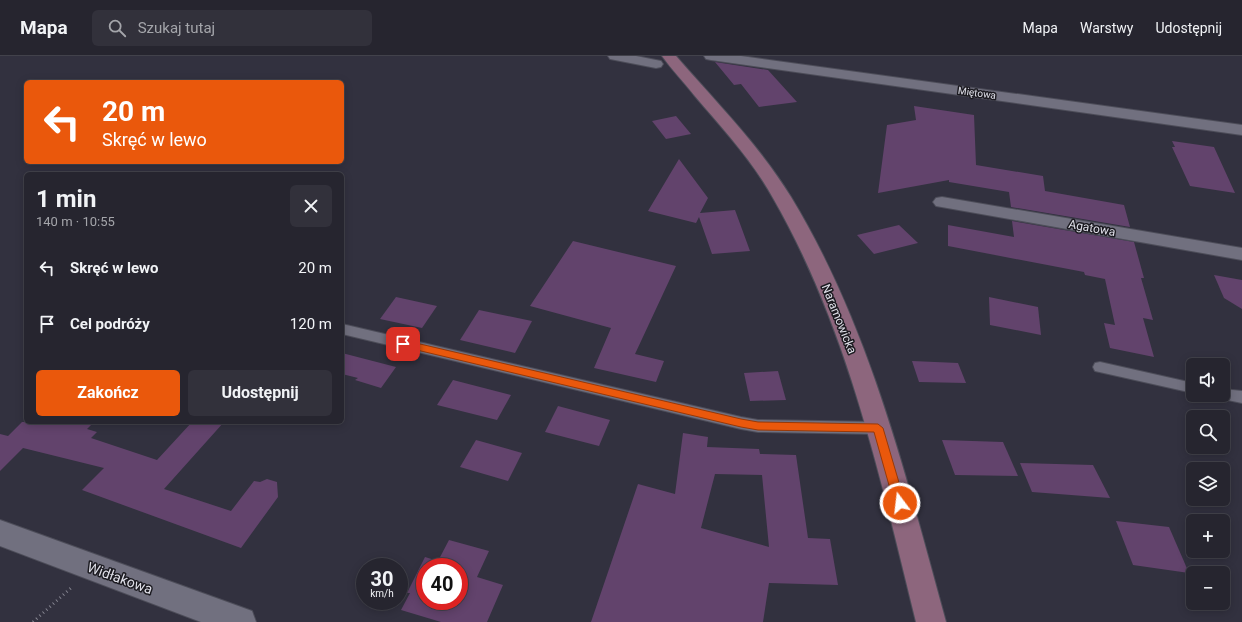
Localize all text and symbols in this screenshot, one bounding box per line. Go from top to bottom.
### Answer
search box [92,10,372,46]
text: Mapa [20,16,68,39]
icon: search [106,17,128,39]
text: Szukaj tutaj [138,19,215,37]
text: Mapa [1023,20,1058,36]
text: Warstwy [1080,20,1133,36]
text: Udostępnij [1155,20,1222,36]
street label: Miętowa [957,85,997,101]
text: 20 m [102,95,165,128]
icon: left [36,96,88,148]
text: Skręć w lewo [102,129,207,150]
text: 1 min [36,185,96,213]
button: close [290,185,332,227]
text: 140 m · 10:55 [36,214,115,229]
street label: Agatowa [1067,217,1117,239]
icon: left [36,257,58,279]
text: Skręć w lewo [70,259,159,277]
text: 20 m [298,259,332,277]
street label: Naramowicka [819,282,859,356]
icon: arrive [36,313,58,335]
text: Cel podróży [70,315,150,333]
text: 120 m [290,315,332,333]
pin [386,327,420,361]
icon: arrive [392,333,414,355]
map controls [1186,358,1230,610]
button: sound [1186,358,1230,402]
button: Zakończ [36,370,180,416]
button: Udostępnij [188,370,332,416]
button: search [1186,410,1230,454]
button: layers [1186,462,1230,506]
position arrow [879,482,921,524]
button: + [1186,514,1230,558]
speed limit sign: 40 [416,558,468,610]
street label: Widłakowa [85,559,155,597]
button: − [1186,566,1230,610]
text: 30 [371,567,393,591]
text: km/h [370,588,394,599]

